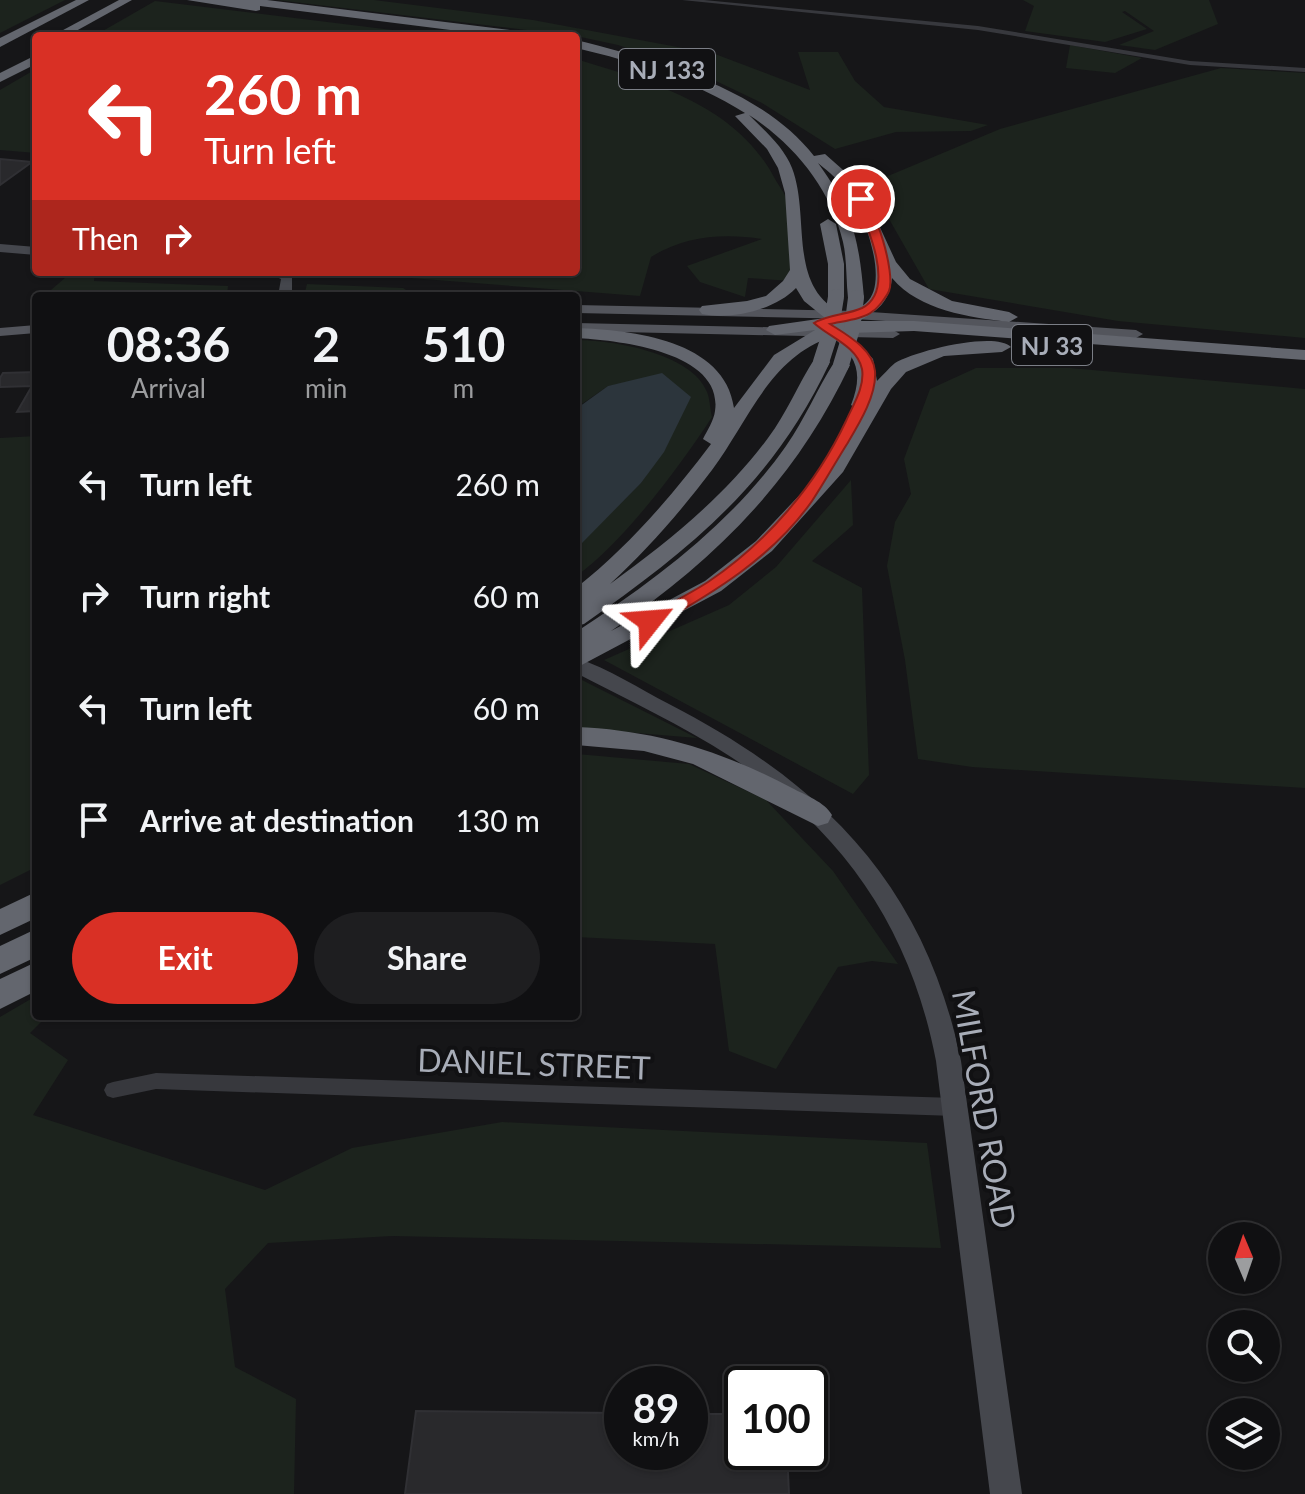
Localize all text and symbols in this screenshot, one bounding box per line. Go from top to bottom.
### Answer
road number: NJ 133 [619,49,715,89]
text: 260 m [204,60,362,127]
icon: left [72,64,176,168]
text: Turn left [204,128,336,172]
pin [827,165,895,233]
icon: arrive [839,177,883,221]
icon: right [155,216,199,260]
text: Then [72,220,139,256]
text: 08:36 [107,315,230,372]
text: 2 [312,315,340,372]
text: 510 [422,315,505,372]
road number: NJ 33 [1012,325,1092,365]
text: Arrival [131,372,206,404]
text: min [305,372,347,404]
text: m [453,372,474,404]
icon: left [72,462,116,506]
text: Turn left [140,466,252,502]
text: 260 m [455,466,540,502]
icon: right [72,574,116,618]
text: Turn right [140,578,270,614]
text: 60 m [473,578,540,614]
position arrow [608,579,692,663]
icon: left [72,686,116,730]
text: Turn left [140,690,252,726]
text: 60 m [473,690,540,726]
icon: arrive [72,798,116,842]
text: Arrive at destination [140,802,414,838]
text: 130 m [455,802,540,838]
button: Exit [72,912,298,1004]
button: Share [314,912,540,1004]
street label: MILFORD ROAD [945,986,1025,1232]
street label: DANIEL STREET [417,1039,651,1087]
north arrow [1208,1222,1280,1294]
map controls [1208,1222,1280,1470]
button: search [1208,1310,1280,1382]
speed limit sign: 100 [724,1366,828,1470]
text: 89 [633,1384,679,1432]
button: layers [1208,1398,1280,1470]
text: km/h [633,1426,679,1450]

